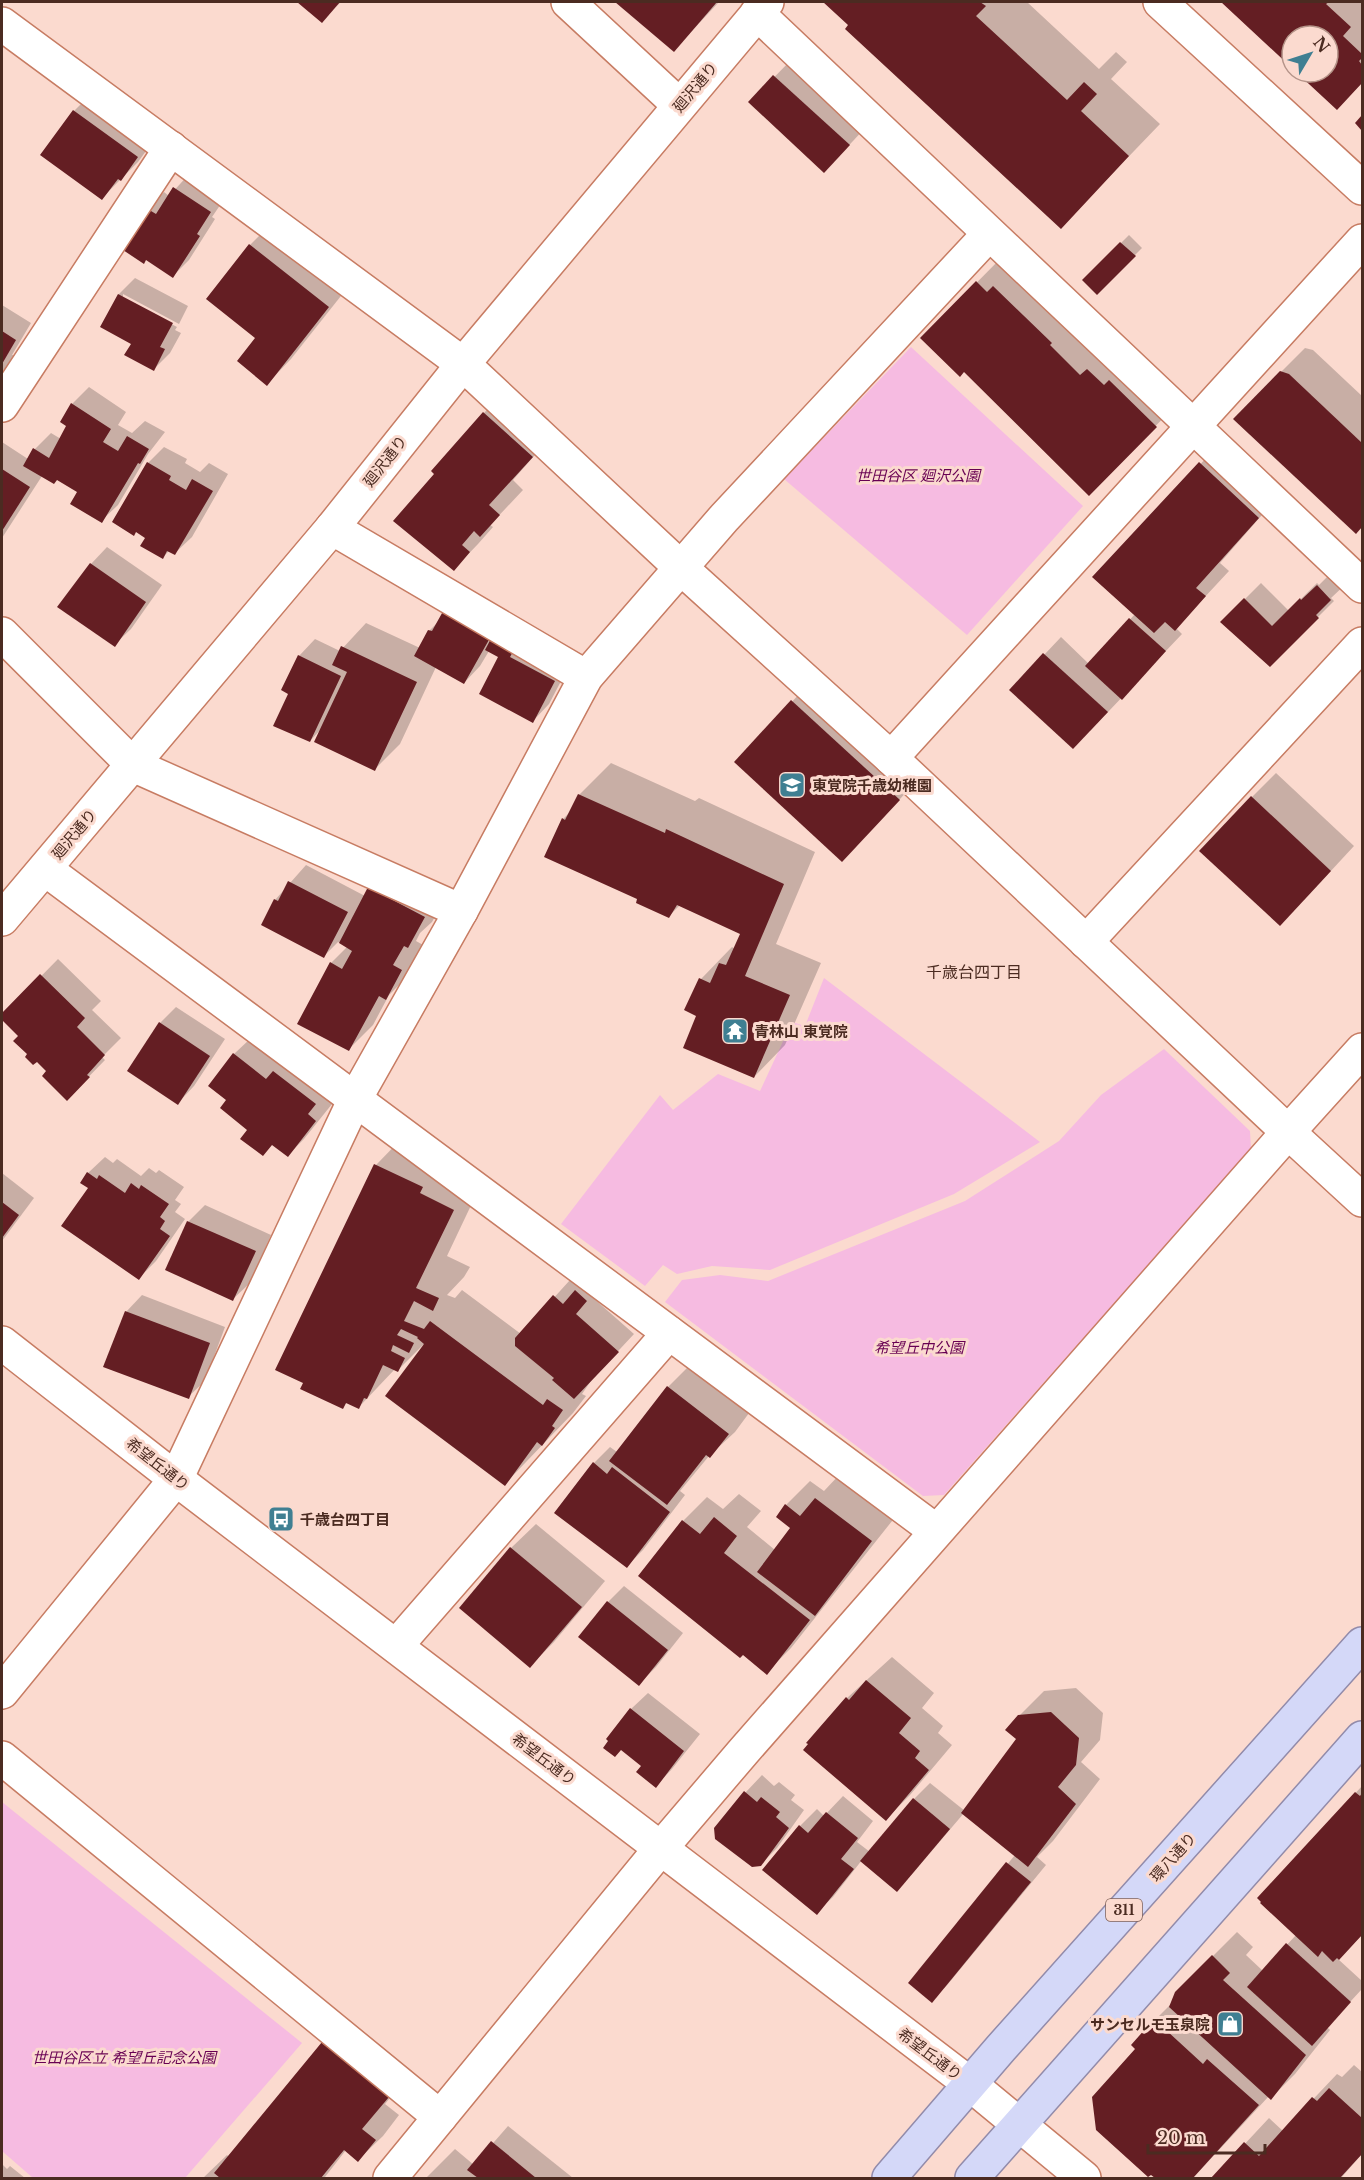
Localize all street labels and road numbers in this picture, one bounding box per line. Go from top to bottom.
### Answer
street label: 廻沢通り [668,58,722,116]
street label: 廻沢通り [359,432,411,490]
street label: 廻沢通り [47,805,101,863]
street label: 希望丘通り [123,1433,193,1495]
street label: 希望丘通り [508,1729,580,1789]
street label: 環八通り [1146,1828,1200,1886]
road number: 311 [1106,1899,1142,1921]
street label: 希望丘通り [894,2024,966,2084]

